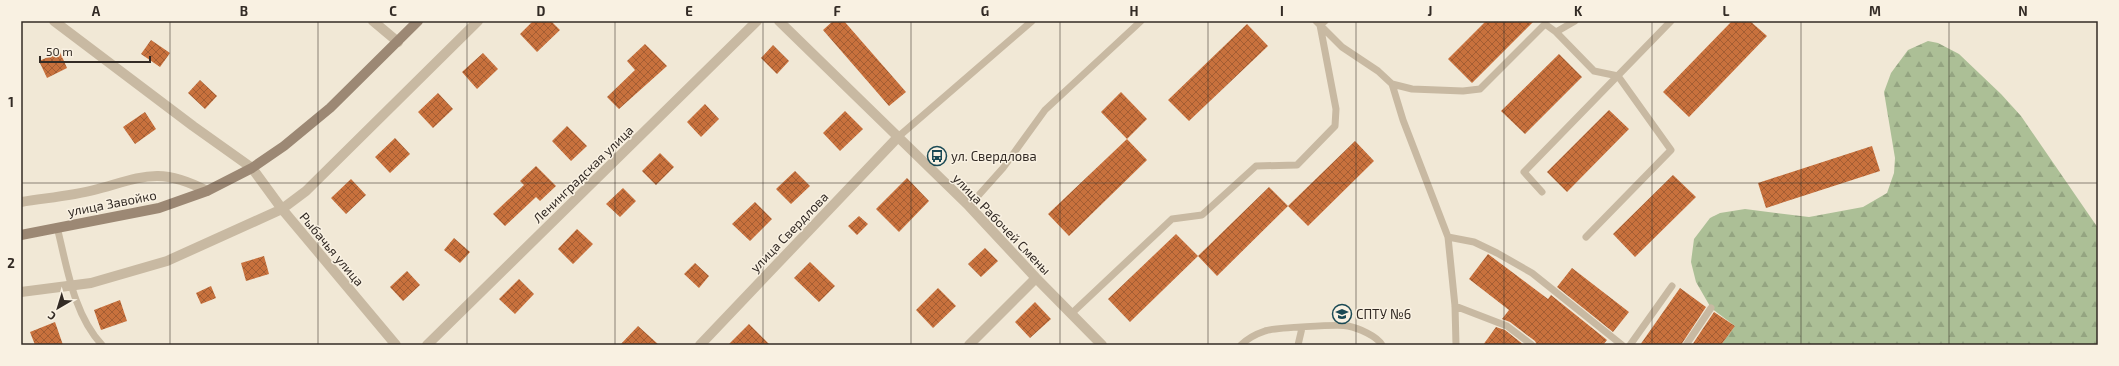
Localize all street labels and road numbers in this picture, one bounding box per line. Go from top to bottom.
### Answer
street label: Ленинградская улица [529,122,637,226]
street label: улица Рабочей Смены [950,170,1054,278]
street label: улица Завойко [66,187,158,219]
street label: улица Свердлова [747,189,831,275]
street label: Рыбачья улица [296,209,368,289]

